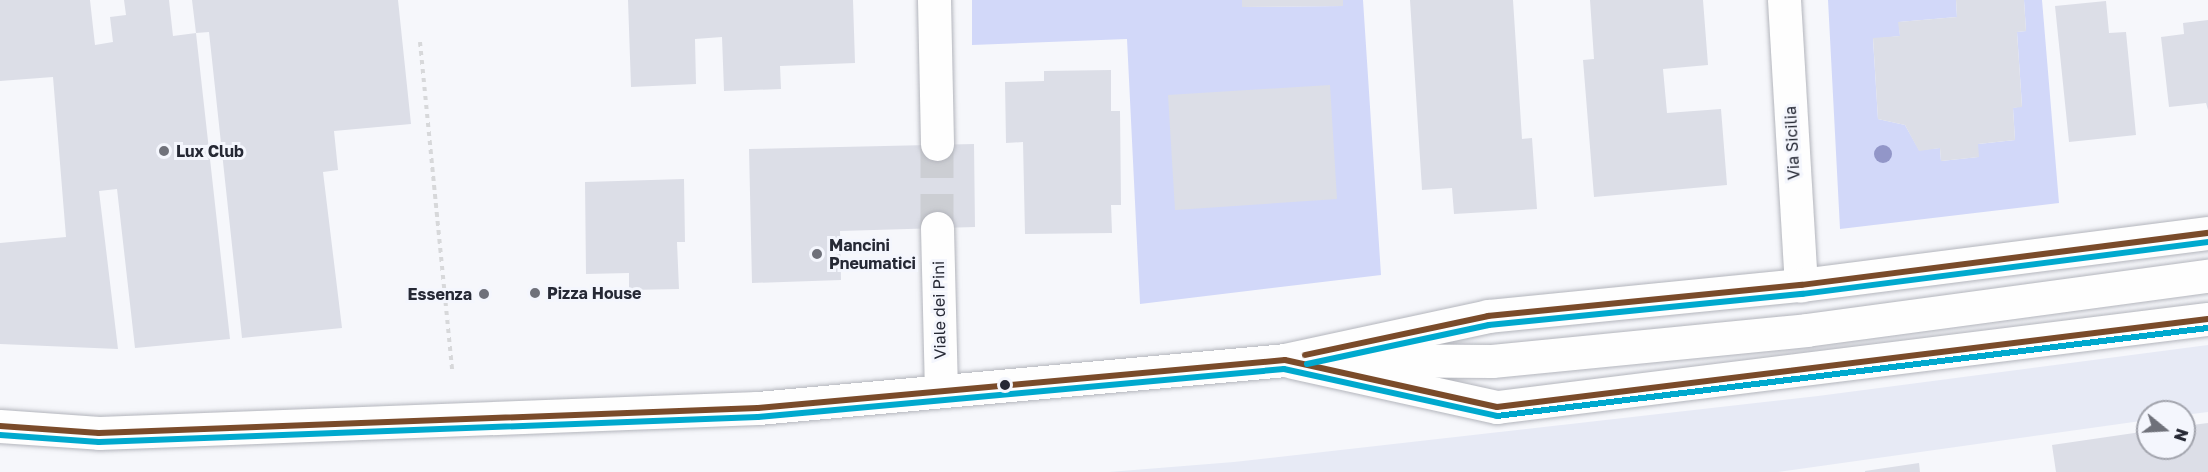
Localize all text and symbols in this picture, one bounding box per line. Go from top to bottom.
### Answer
street label: Via Sicilia [1780,106,1804,180]
place label: Lux Club [176,141,244,161]
marker: Lux Club [157,144,171,158]
place label: Mancini Pneumatici [829,235,916,273]
marker: Mancini Pneumatici [810,247,824,261]
street label: Viale dei Pini [929,261,949,359]
place label: Pizza House [547,283,642,303]
place label: Essenza [408,284,472,304]
marker: Pizza House [528,286,542,300]
marker: Essenza [477,287,491,301]
unlabelled marker [999,379,1011,391]
north arrow [2136,400,2196,460]
text: N [2170,426,2193,444]

